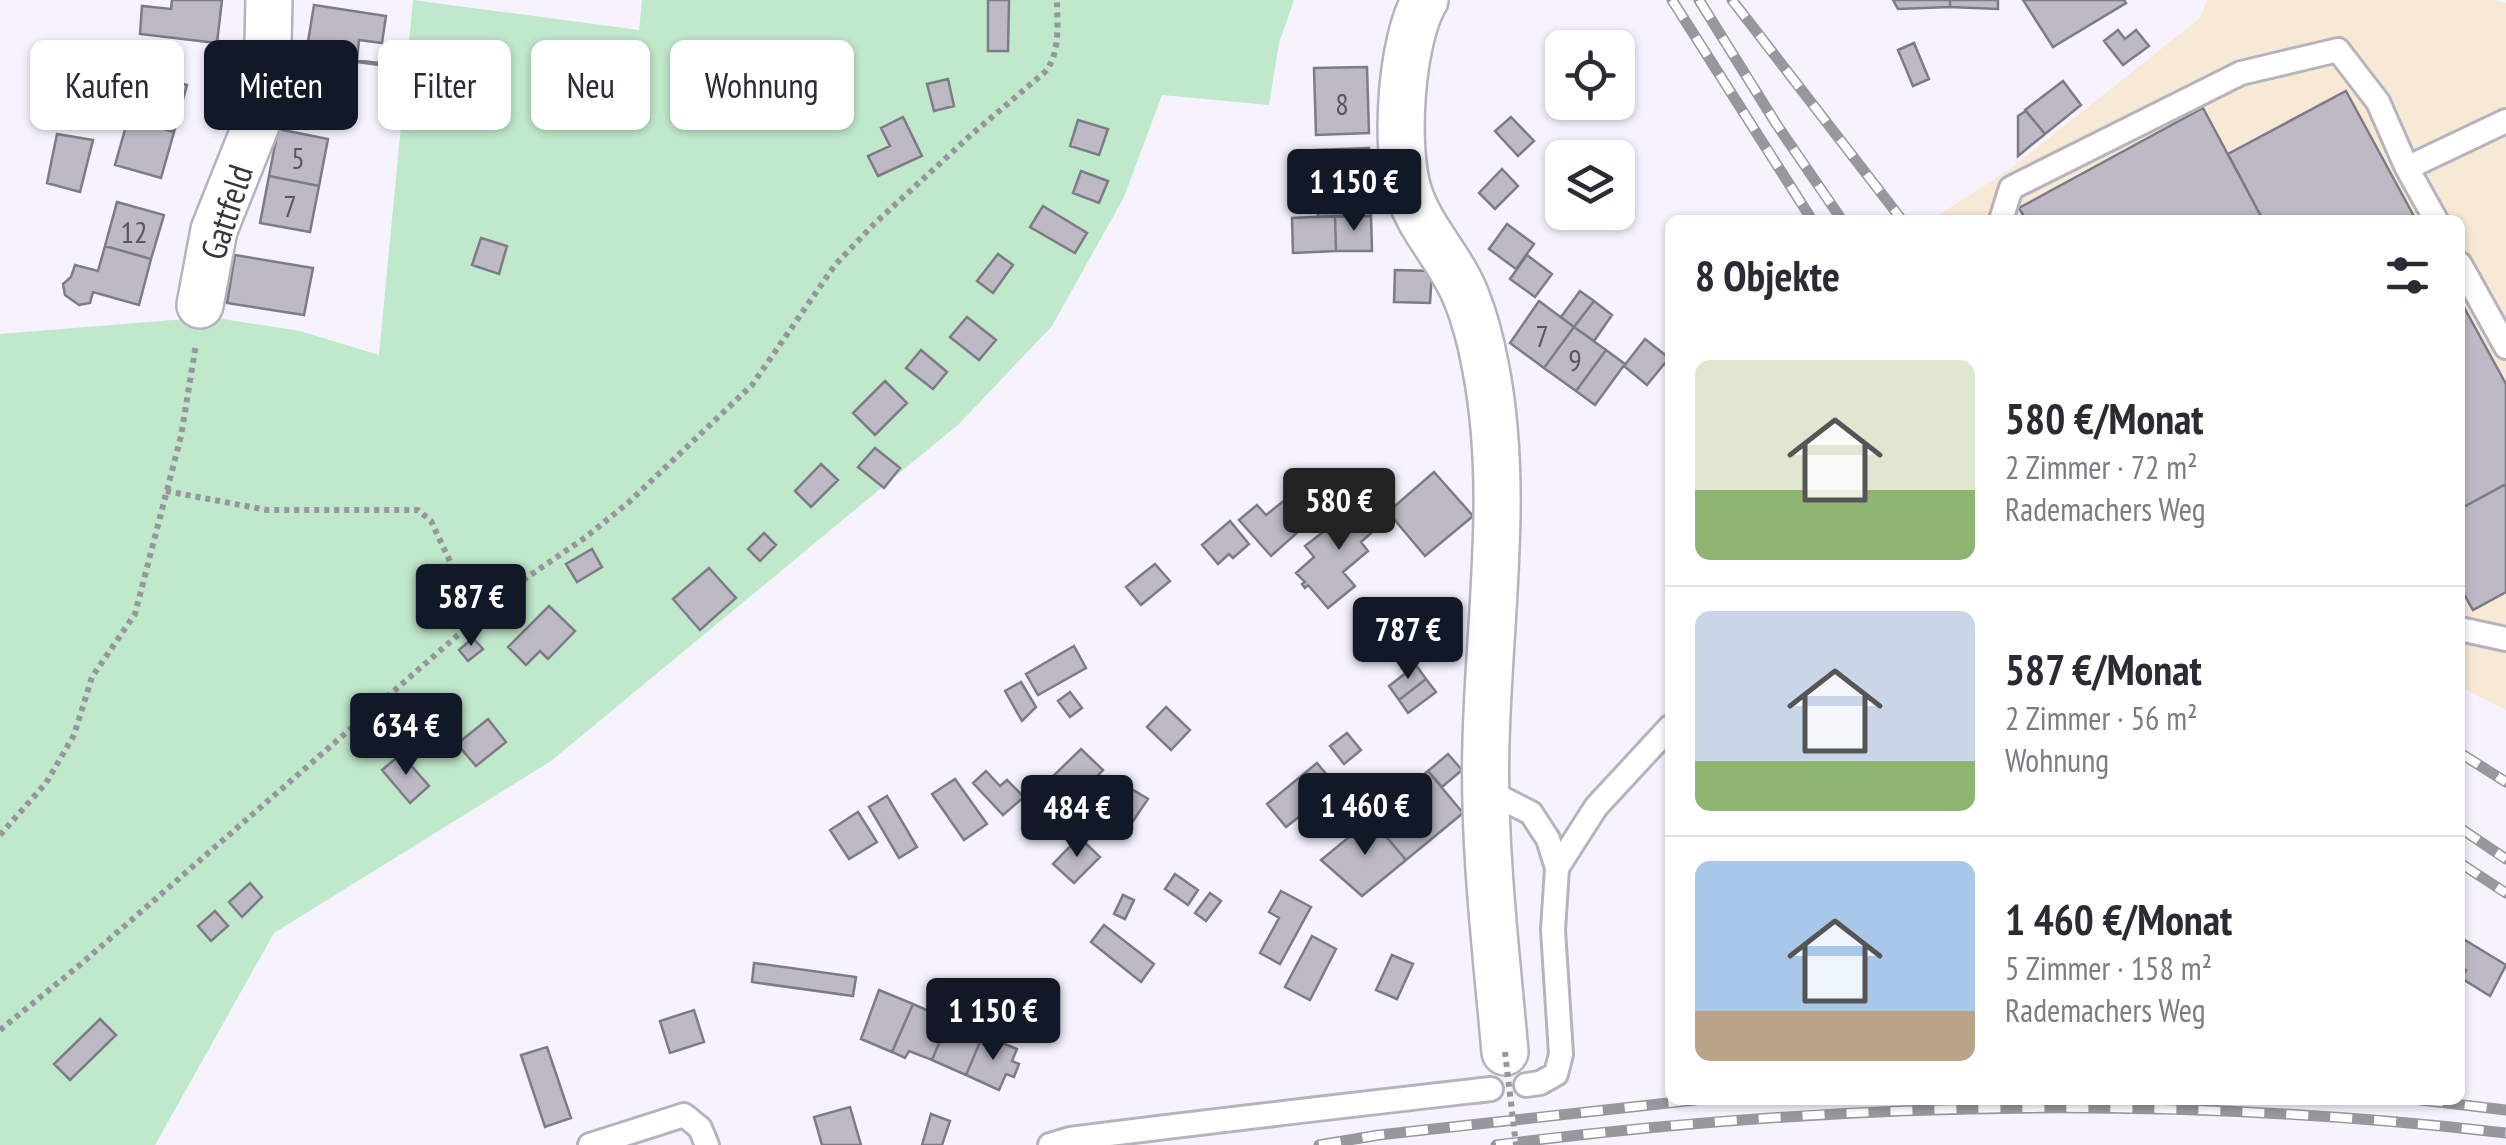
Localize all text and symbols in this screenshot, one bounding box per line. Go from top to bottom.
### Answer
map controls [1545,30,1635,230]
button: locate [1545,30,1635,120]
chip: Kaufen [30,40,184,130]
chip: Mieten [204,40,358,130]
chip: Filter [378,40,511,130]
chip: Neu [531,40,650,130]
chip: Wohnung [670,40,854,130]
house number: 8 [1335,84,1349,123]
house number: 5 [291,138,305,177]
button: layers [1545,140,1635,230]
pin: 1 150 € [1262,149,1446,234]
street label: Gattfeld [189,159,263,265]
text: 1 150 € [1309,160,1399,202]
house number: 7 [283,186,297,225]
house number: 12 [121,212,148,251]
text: 8 Objekte [1695,248,1840,303]
icon: filters [2380,248,2435,303]
house number: 7 [1535,316,1549,355]
house number: 9 [1568,340,1582,379]
text: 580 €/Monat [2005,391,2204,446]
icon: home [1775,400,1895,520]
text: 2 Zimmer · 72 m² [2005,446,2198,488]
pin: 580 € [1269,468,1409,553]
text: 580 € [1305,479,1373,521]
text: Rademachers Weg [2005,488,2206,530]
pin: 587 € [401,564,541,649]
text: 587 € [438,575,504,617]
pin: 787 € [1338,597,1478,682]
text: 787 € [1375,608,1441,650]
text: 587 €/Monat [2005,642,2202,697]
icon: home [1775,651,1895,771]
pin: 634 € [336,693,476,778]
text: 2 Zimmer · 56 m² [2005,697,2198,739]
text: 634 € [372,704,440,746]
text: Wohnung [2005,739,2109,781]
pin: 1 460 € [1273,773,1457,858]
pin: 484 € [1007,775,1147,860]
text: 1 460 € [1320,784,1410,826]
text: 484 € [1043,786,1111,828]
text: 1 460 €/Monat [2005,892,2232,947]
icon: home [1775,901,1895,1021]
text: 5 Zimmer · 158 m² [2005,947,2212,989]
pin: 1 150 € [901,978,1085,1063]
text: 1 150 € [948,989,1038,1031]
text: Rademachers Weg [2005,989,2206,1031]

